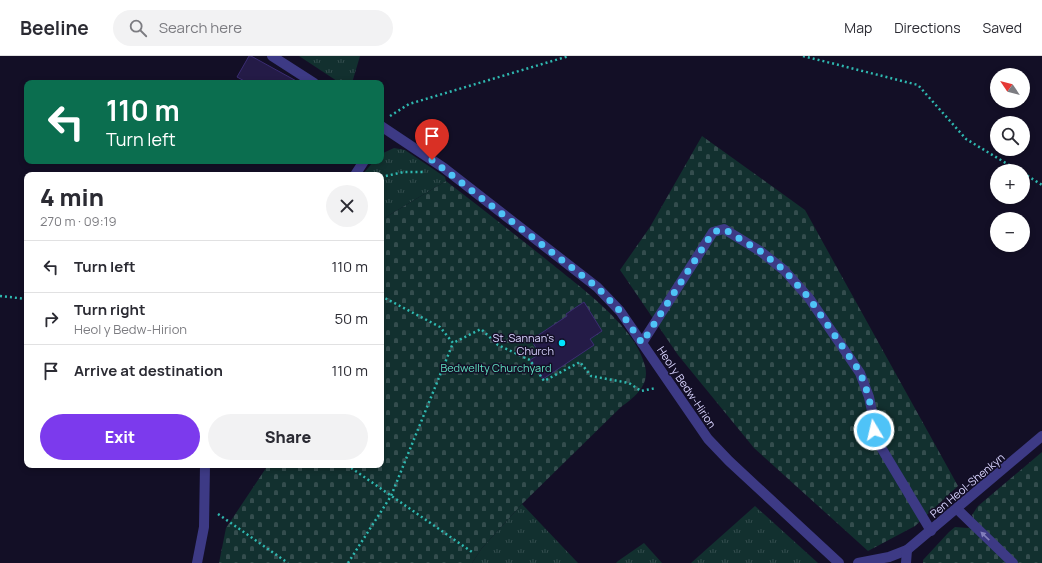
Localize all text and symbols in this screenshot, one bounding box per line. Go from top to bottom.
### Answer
search box [113,10,393,46]
text: Beeline [20,15,89,41]
icon: search [127,17,149,39]
text: Search here [159,17,242,38]
text: Map [844,18,872,37]
text: Directions [894,18,961,37]
text: Saved [983,18,1022,37]
north arrow [990,68,1030,108]
map controls [990,68,1030,252]
text: 110 m [106,91,180,129]
icon: left [40,96,92,148]
button: search [990,116,1030,156]
pin [415,119,449,160]
icon: arrive [421,125,443,147]
text: Turn left [106,127,176,151]
button: + [990,164,1030,204]
text: 4 min [40,180,104,213]
button: close [326,185,368,227]
text: 270 m · 09:19 [40,212,117,230]
button: − [990,212,1030,252]
icon: left [40,256,62,278]
text: Turn left [74,256,136,277]
text: 110 m [331,256,368,277]
text: Turn right [74,299,145,320]
icon: right [40,308,62,330]
text: 50 m [334,308,368,329]
text: Heol y Bedw-Hirion [74,320,187,338]
place label: St. Sannan's Church [492,330,554,358]
marker: St. Sannan's Church [557,338,567,348]
street label: Heol y Bedw-Hirion [654,343,720,431]
icon: arrive [40,360,62,382]
text: Arrive at destination [74,360,223,381]
text: 110 m [331,360,368,381]
park label: Bedwellty Churchyard [440,360,552,375]
position arrow [853,409,895,451]
button: Exit [40,414,200,460]
button: Share [208,414,368,460]
street label: Pen Heol-Shenkyn [926,449,1008,521]
one-way arrow [980,531,990,541]

